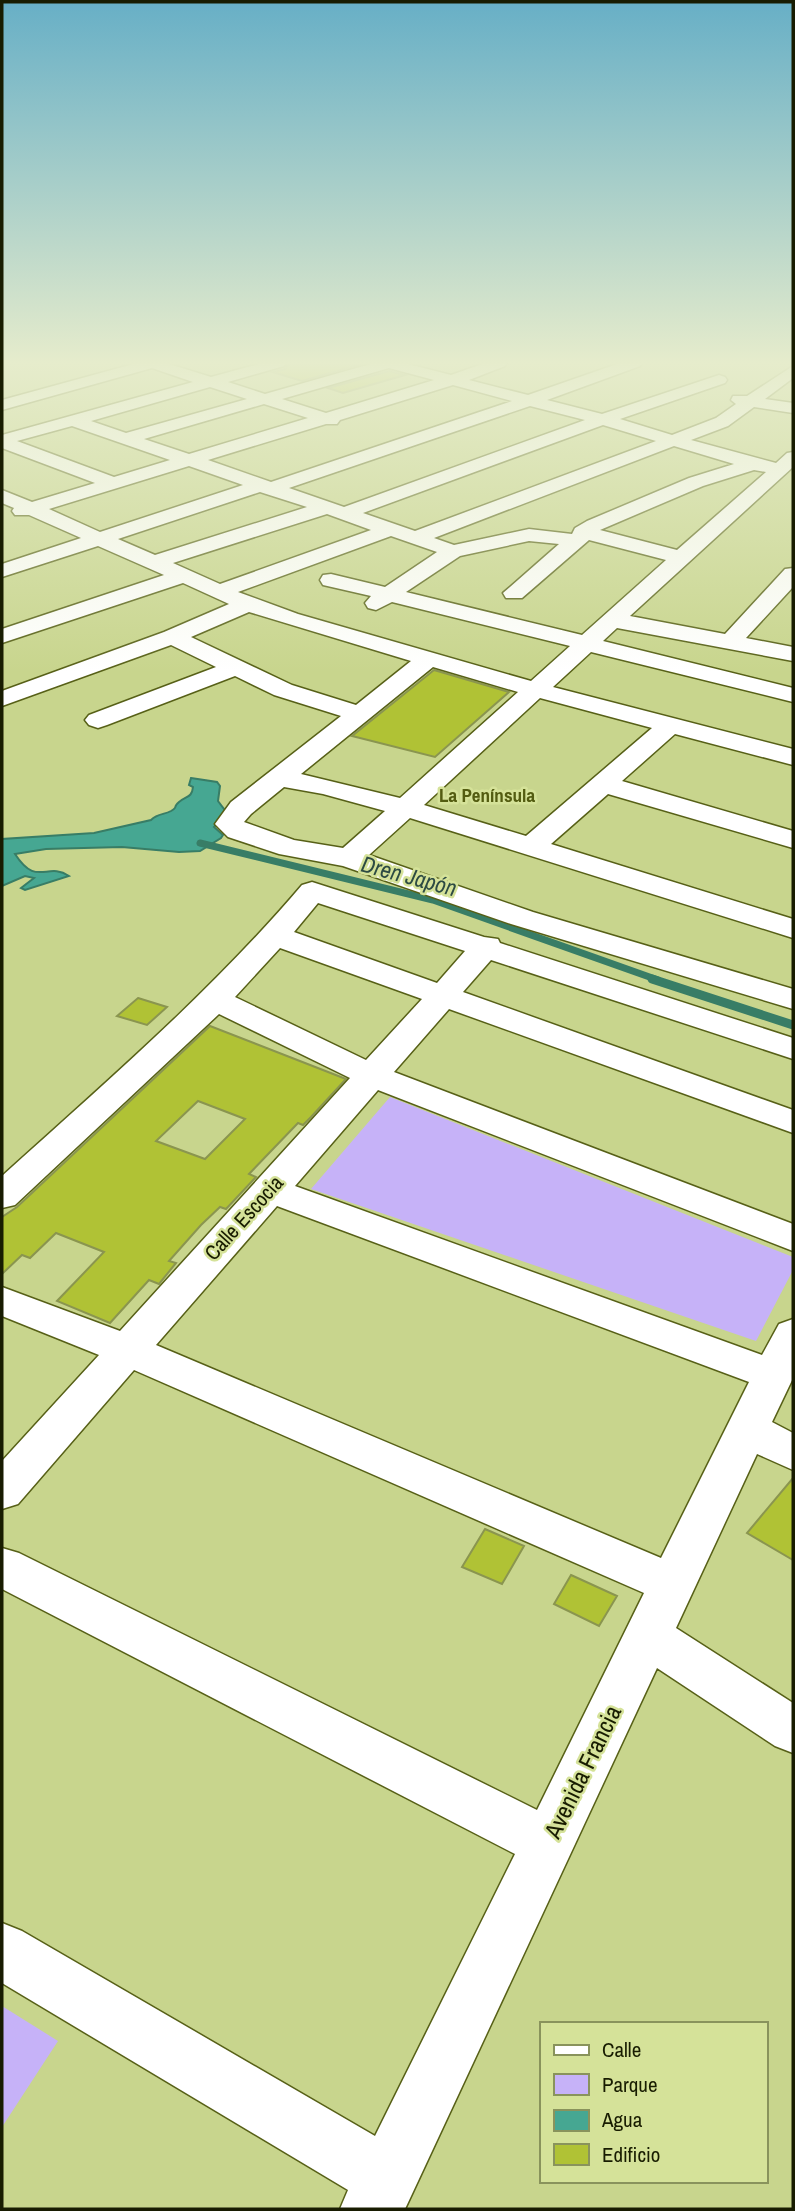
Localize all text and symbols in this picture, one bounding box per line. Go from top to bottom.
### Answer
district label: La Península [439,782,535,808]
water label: Dren Japón [358,848,460,903]
street label: Calle Escocia [198,1169,290,1266]
street label: Avenida Francia [536,1700,628,1844]
legend [540,2022,767,2183]
text: Calle [602,2035,641,2064]
text: Parque [602,2070,658,2099]
text: Agua [601,2105,643,2134]
text: Edificio [602,2140,660,2169]

